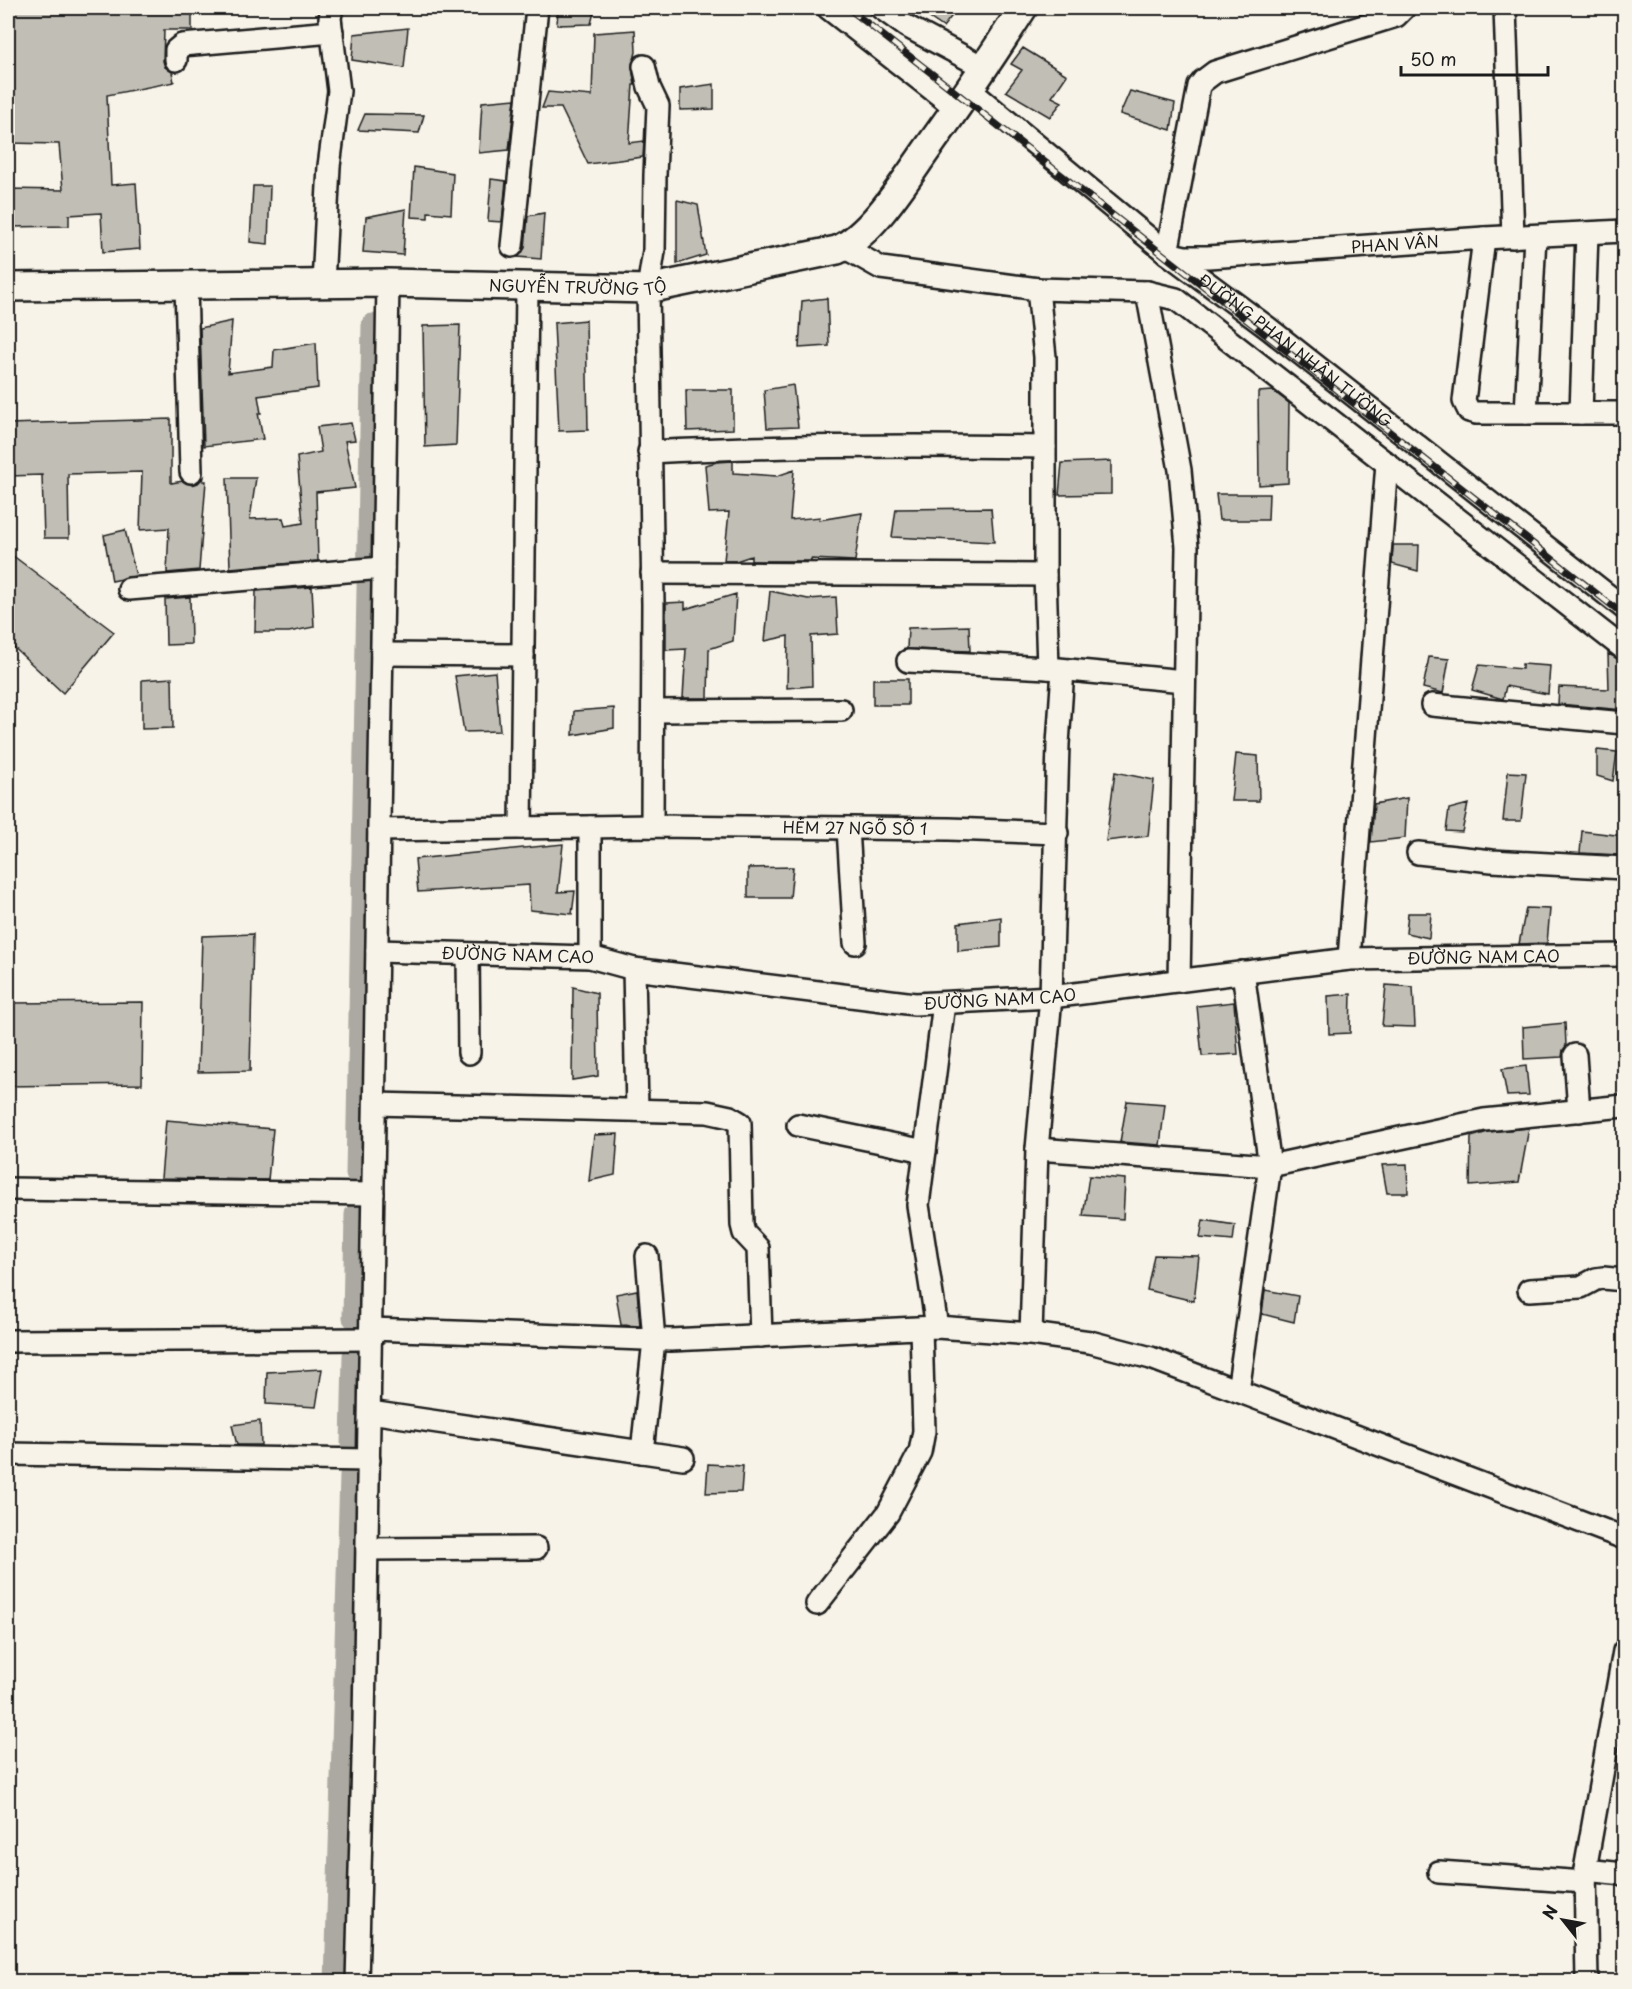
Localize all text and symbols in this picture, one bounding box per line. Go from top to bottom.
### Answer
scale bar [1401,39,1548,77]
text: 50 m [1410,45,1457,72]
street label: PHAN VÂN [1350,228,1440,258]
street label: ĐƯỜNG PHAN NHÂN TƯỜNG [1193,267,1398,433]
street label: NGUYỄN TRƯỜNG TỘ [489,272,669,301]
street label: HẺM 27 NGÕ SỐ 1 [783,814,927,840]
street label: ĐƯỜNG NAM CAO [441,940,594,968]
street label: ĐƯỜNG NAM CAO [1407,943,1560,969]
street label: ĐƯỜNG NAM CAO [923,981,1077,1015]
north arrow [1533,1890,1593,1950]
text: N [1536,1900,1563,1923]

